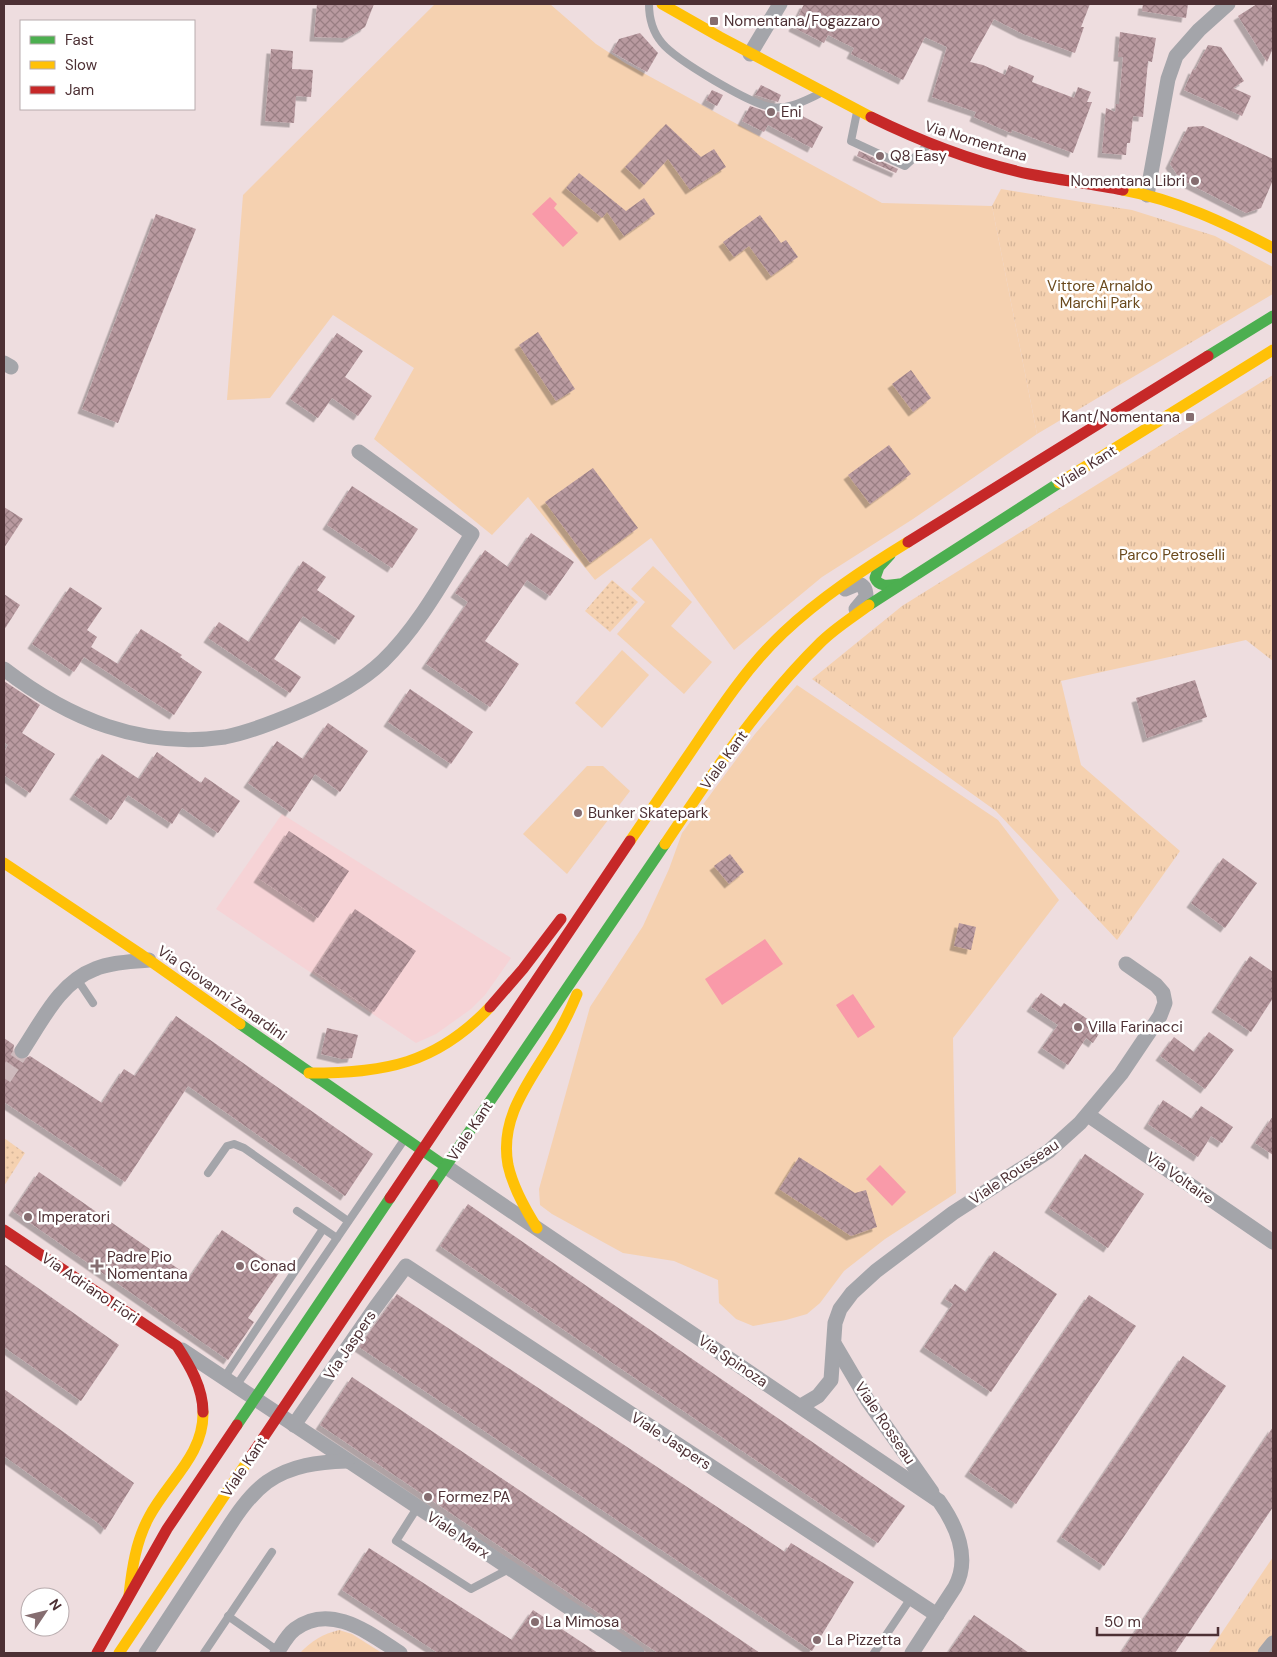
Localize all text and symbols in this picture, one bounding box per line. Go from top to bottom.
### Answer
place label: Nomentana/Fogazzaro [724,11,880,31]
marker: Nomentana/Fogazzaro [708,15,720,27]
legend [20,20,195,110]
text: Fast [65,30,94,50]
text: Slow [65,55,98,75]
text: Jam [65,80,94,100]
place label: Eni [781,102,802,122]
marker: Eni [765,106,777,118]
street label: Via Nomentana [922,116,1030,166]
place label: Q8 Easy [890,146,948,166]
marker: Q8 Easy [874,150,886,162]
place label: Nomentana Libri [1070,171,1185,191]
marker: Nomentana Libri [1189,175,1201,187]
park label: Vittore Arnaldo Marchi Park [1047,276,1153,313]
place label: Kant/Nomentana [1062,407,1180,427]
marker: Kant/Nomentana [1184,411,1196,423]
street label: Viale Kant [1052,440,1121,494]
park label: Parco Petroselli [1119,545,1225,565]
street label: Viale Kant [696,726,752,794]
place label: Bunker Skatepark [588,803,709,823]
marker: Bunker Skatepark [572,807,584,819]
street label: Via Giovanni Zanardini [153,941,291,1045]
place label: Villa Farinacci [1088,1017,1183,1037]
marker: Villa Farinacci [1072,1021,1084,1033]
street label: Viale Kant [442,1097,498,1165]
street label: Viale Rousseau [965,1135,1063,1209]
street label: Via Voltaire [1142,1147,1218,1209]
place label: Imperatori [38,1207,110,1227]
marker: Imperatori [22,1211,34,1223]
place label: Padre Pio Nomentana [107,1247,188,1284]
street label: Via Adriano Fiori [37,1248,143,1328]
place label: Conad [250,1256,296,1276]
marker: Padre Pio Nomentana [91,1260,103,1272]
marker: Conad [234,1260,246,1272]
street label: Via Jaspers [319,1306,381,1384]
street label: Via Spinoza [694,1330,772,1392]
street label: Viale Rosseau [850,1378,920,1468]
street label: Viale Jaspers [627,1408,715,1474]
street label: Viale Kant [216,1433,272,1501]
place label: Formez PA [438,1487,510,1507]
marker: Formez PA [422,1491,434,1503]
street label: Viale Marx [423,1507,494,1564]
north arrow [20,1587,70,1637]
text: N [45,1595,66,1614]
scale bar [1097,1604,1218,1636]
place label: La Mimosa [545,1612,619,1632]
text: 50 m [1104,1612,1141,1632]
marker: La Mimosa [529,1616,541,1628]
place label: La Pizzetta [827,1630,901,1650]
marker: La Pizzetta [811,1634,823,1646]

